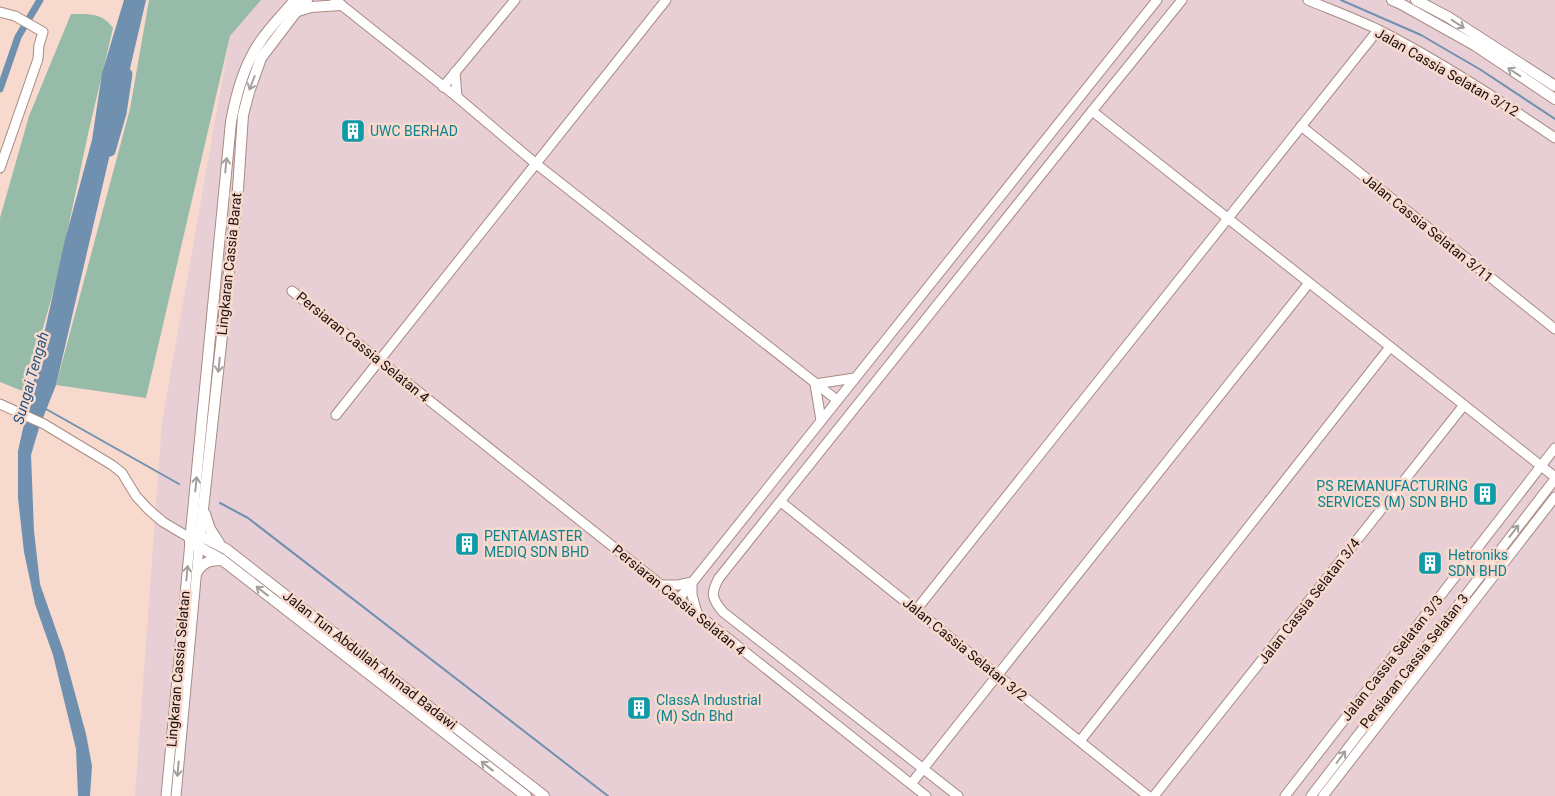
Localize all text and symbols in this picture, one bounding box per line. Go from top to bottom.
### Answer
one-way arrow [1451,19,1465,29]
street label: Jalan Cassia Selatan 3/12 [1373,24,1522,120]
one-way arrow [1508,67,1522,77]
one-way arrow [247,75,256,90]
building icon: UWC BERHAD [340,118,366,144]
place label: UWC BERHAD [370,123,458,139]
one-way arrow [222,158,231,174]
street label: Jalan Cassia Selatan 3/11 [1360,171,1496,285]
street label: Lingkaran Cassia Barat [214,192,244,336]
street label: Persiaran Cassia Selatan 4 [293,289,433,406]
water label: Sungai Tengah [9,330,53,426]
one-way arrow [214,357,224,373]
one-way arrow [191,476,200,492]
place label: PS REMANUFACTURING SERVICES (M) SDN BHD [1316,478,1468,511]
building icon: PS REMANUFACTURING SERVICES (M) SDN BHD [1472,481,1498,507]
one-way arrow [1509,525,1520,538]
place label: PENTAMASTER MEDIQ SDN BHD [484,528,589,560]
building icon: PENTAMASTER MEDIQ SDN BHD [454,531,480,557]
street label: Jalan Cassia Selatan 3/4 [1255,535,1363,667]
street label: Persiaran Cassia Selatan 4 [609,542,749,659]
place label: Hetroniks SDN BHD [1448,547,1508,579]
building icon: Hetroniks SDN BHD [1417,550,1443,576]
one-way arrow [182,565,192,581]
one-way arrow [256,586,269,597]
street label: Jalan Tun Abdullah Ahmad Badawi [280,587,460,733]
street label: Lingkaran Cassia Selatan [163,590,193,748]
street label: Persiaran Cassia Selatan 3 [1357,591,1471,731]
street label: Jalan Cassia Selatan 3/3 [1338,592,1446,724]
street label: Jalan Cassia Selatan 3/2 [900,594,1030,704]
place label: ClassA Industrial (M) Sdn Bhd [656,692,761,725]
building icon: ClassA Industrial (M) Sdn Bhd [626,695,652,721]
one-way arrow [1335,751,1346,764]
one-way arrow [173,761,183,777]
one-way arrow [480,761,494,771]

